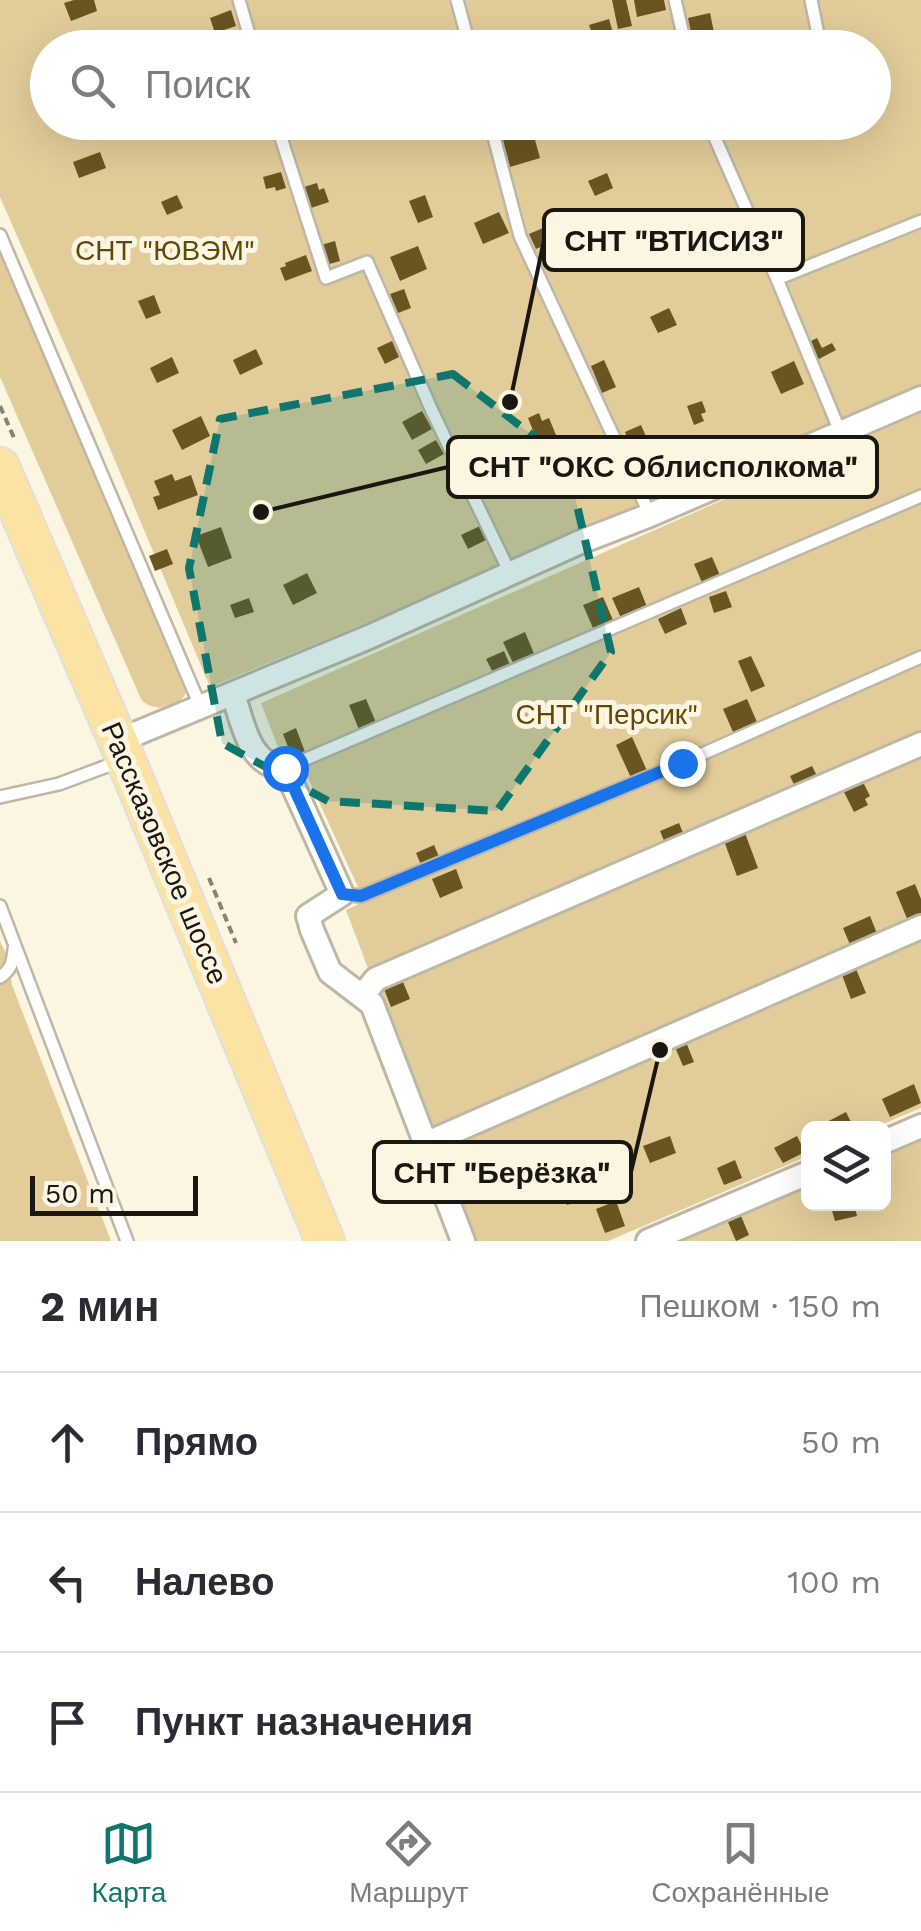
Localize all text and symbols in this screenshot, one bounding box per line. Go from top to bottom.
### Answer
search box [30,30,891,140]
icon: search [65,58,120,113]
text: Поиск [145,63,250,107]
callout: СНТ "ВТИСИЗ" [544,210,803,270]
text: СНТ "ВТИСИЗ" [564,223,784,258]
park label: СНТ "ЮВЭМ" [75,234,255,267]
callout: СНТ "ОКС Облисполкома" [448,437,877,497]
text: СНТ "ОКС Облисполкома" [468,449,858,484]
park label: СНТ "Персик" [516,698,698,731]
street label: Рассказовское шоссе [94,717,235,989]
route end [660,741,706,787]
route start [263,746,309,792]
map controls [801,1121,891,1211]
button: layers [801,1121,891,1211]
callout: СНТ "Берёзка" [374,1142,631,1202]
text: СНТ "Берёзка" [394,1155,610,1190]
scale bar [30,1171,198,1216]
text: 50 m [45,1177,115,1210]
text: 2 мин [40,1282,159,1331]
text: Пешком · 150 m [640,1287,881,1325]
icon: ahead [40,1415,95,1470]
text: Прямо [135,1420,258,1464]
text: 50 m [801,1423,881,1461]
icon: left [40,1555,95,1610]
text: Налево [135,1560,274,1604]
text: 100 m [787,1563,881,1601]
icon: arrive [40,1695,95,1750]
text: Пункт назначения [135,1700,473,1744]
tab: Карта [91,1816,166,1909]
tab: Маршрут [349,1816,468,1909]
tab: Сохранённые [651,1816,830,1909]

